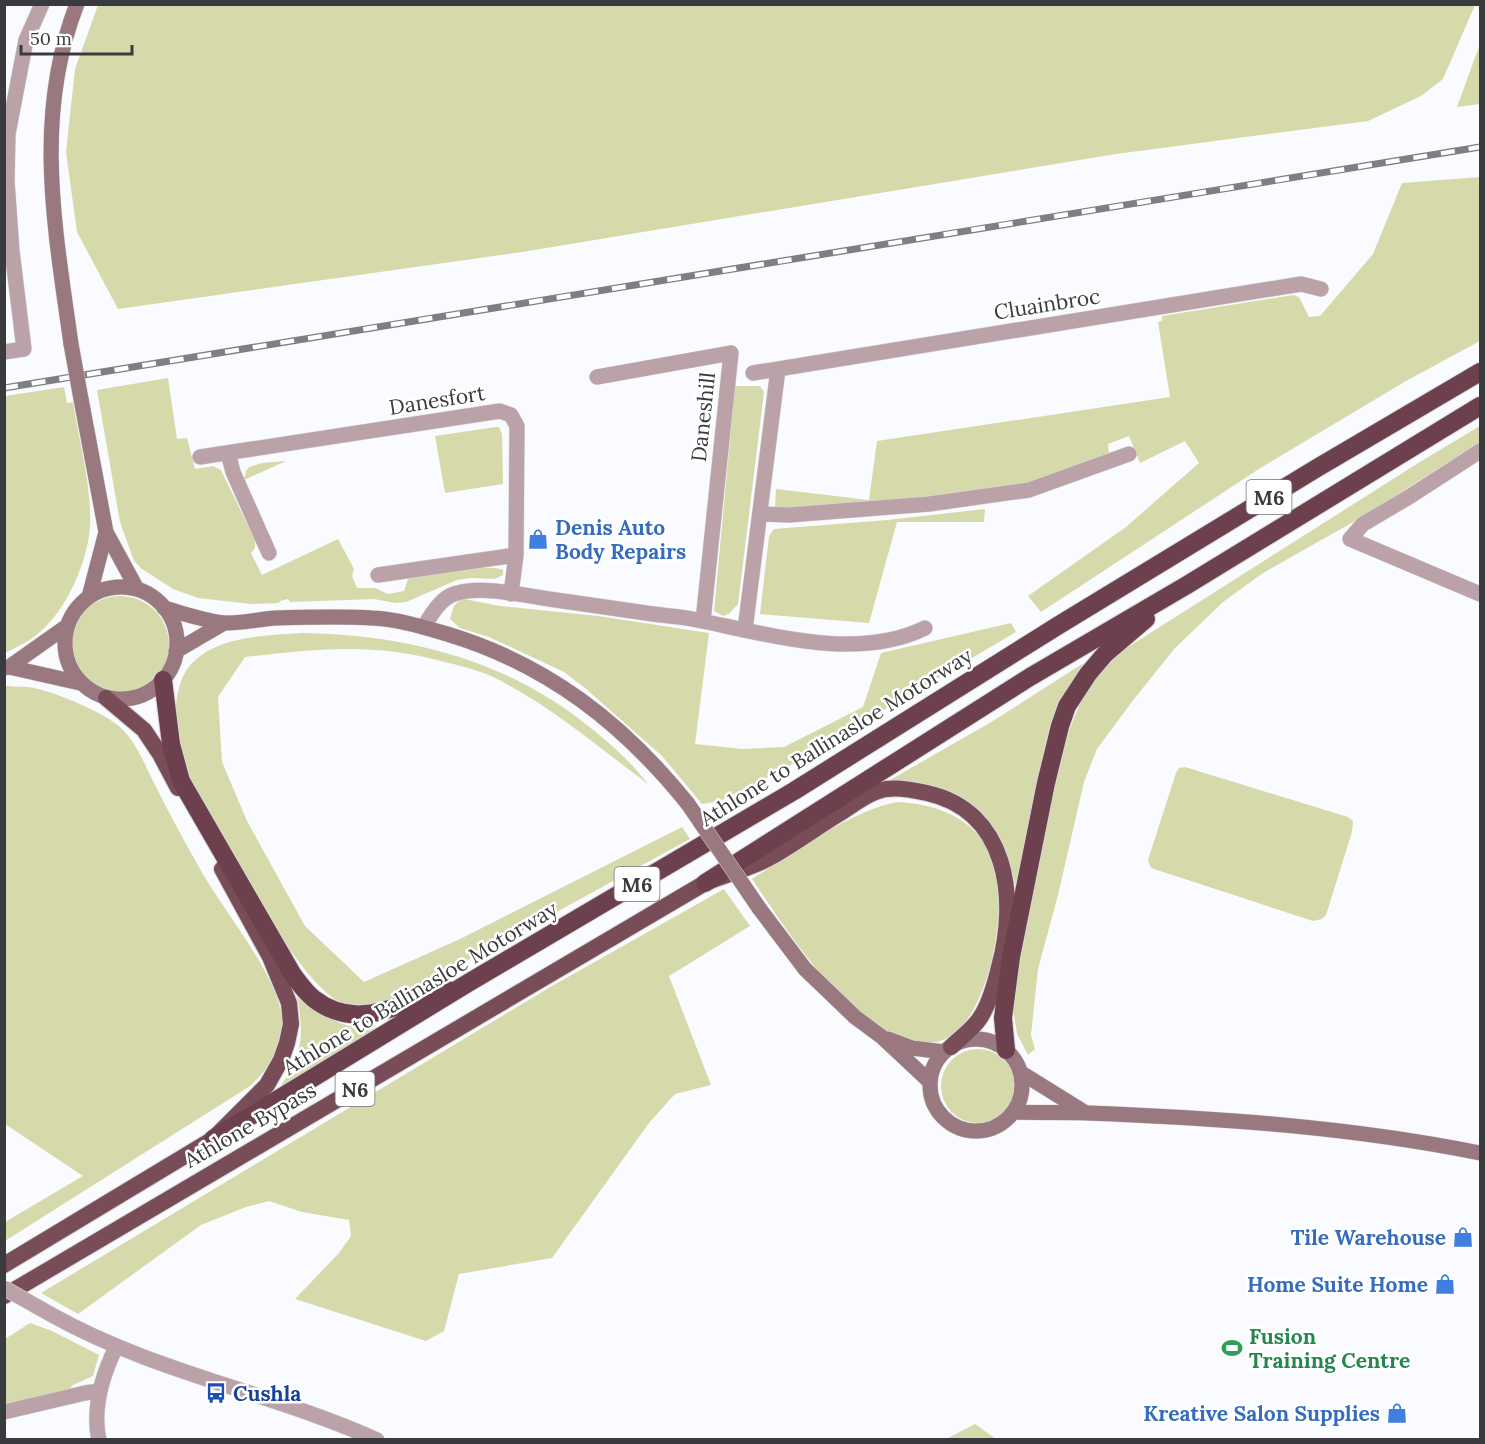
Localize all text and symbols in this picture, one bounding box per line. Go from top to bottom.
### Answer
scale bar [21,18,132,56]
text: 50 m [30,27,72,50]
street label: Cluainbroc [992,282,1102,326]
street label: Daneshill [685,371,721,463]
street label: Danesfort [387,379,488,421]
road number: M6 [1246,480,1292,514]
place label: Denis Auto Body Repairs [555,514,686,565]
shop icon: Denis Auto Body Repairs [526,527,550,551]
street label: Athlone to Ballinasloe Motorway [694,642,977,833]
road number: M6 [614,867,660,901]
street label: Athlone to Ballinasloe Motorway [277,895,562,1081]
road number: N6 [336,1072,374,1106]
street label: Athlone Bypass [178,1076,321,1174]
place label: Tile Warehouse [1291,1224,1446,1251]
shop icon: Tile Warehouse [1451,1225,1475,1249]
place label: Home Suite Home [1247,1271,1428,1298]
shop icon: Home Suite Home [1433,1272,1457,1296]
place label: Fusion Training Centre [1249,1323,1410,1374]
sports icon: Fusion Training Centre [1220,1336,1244,1360]
place label: Cushla [233,1380,301,1407]
bus stop icon: Cushla [204,1381,228,1405]
place label: Kreative Salon Supplies [1143,1400,1380,1427]
shop icon: Kreative Salon Supplies [1385,1401,1409,1425]

